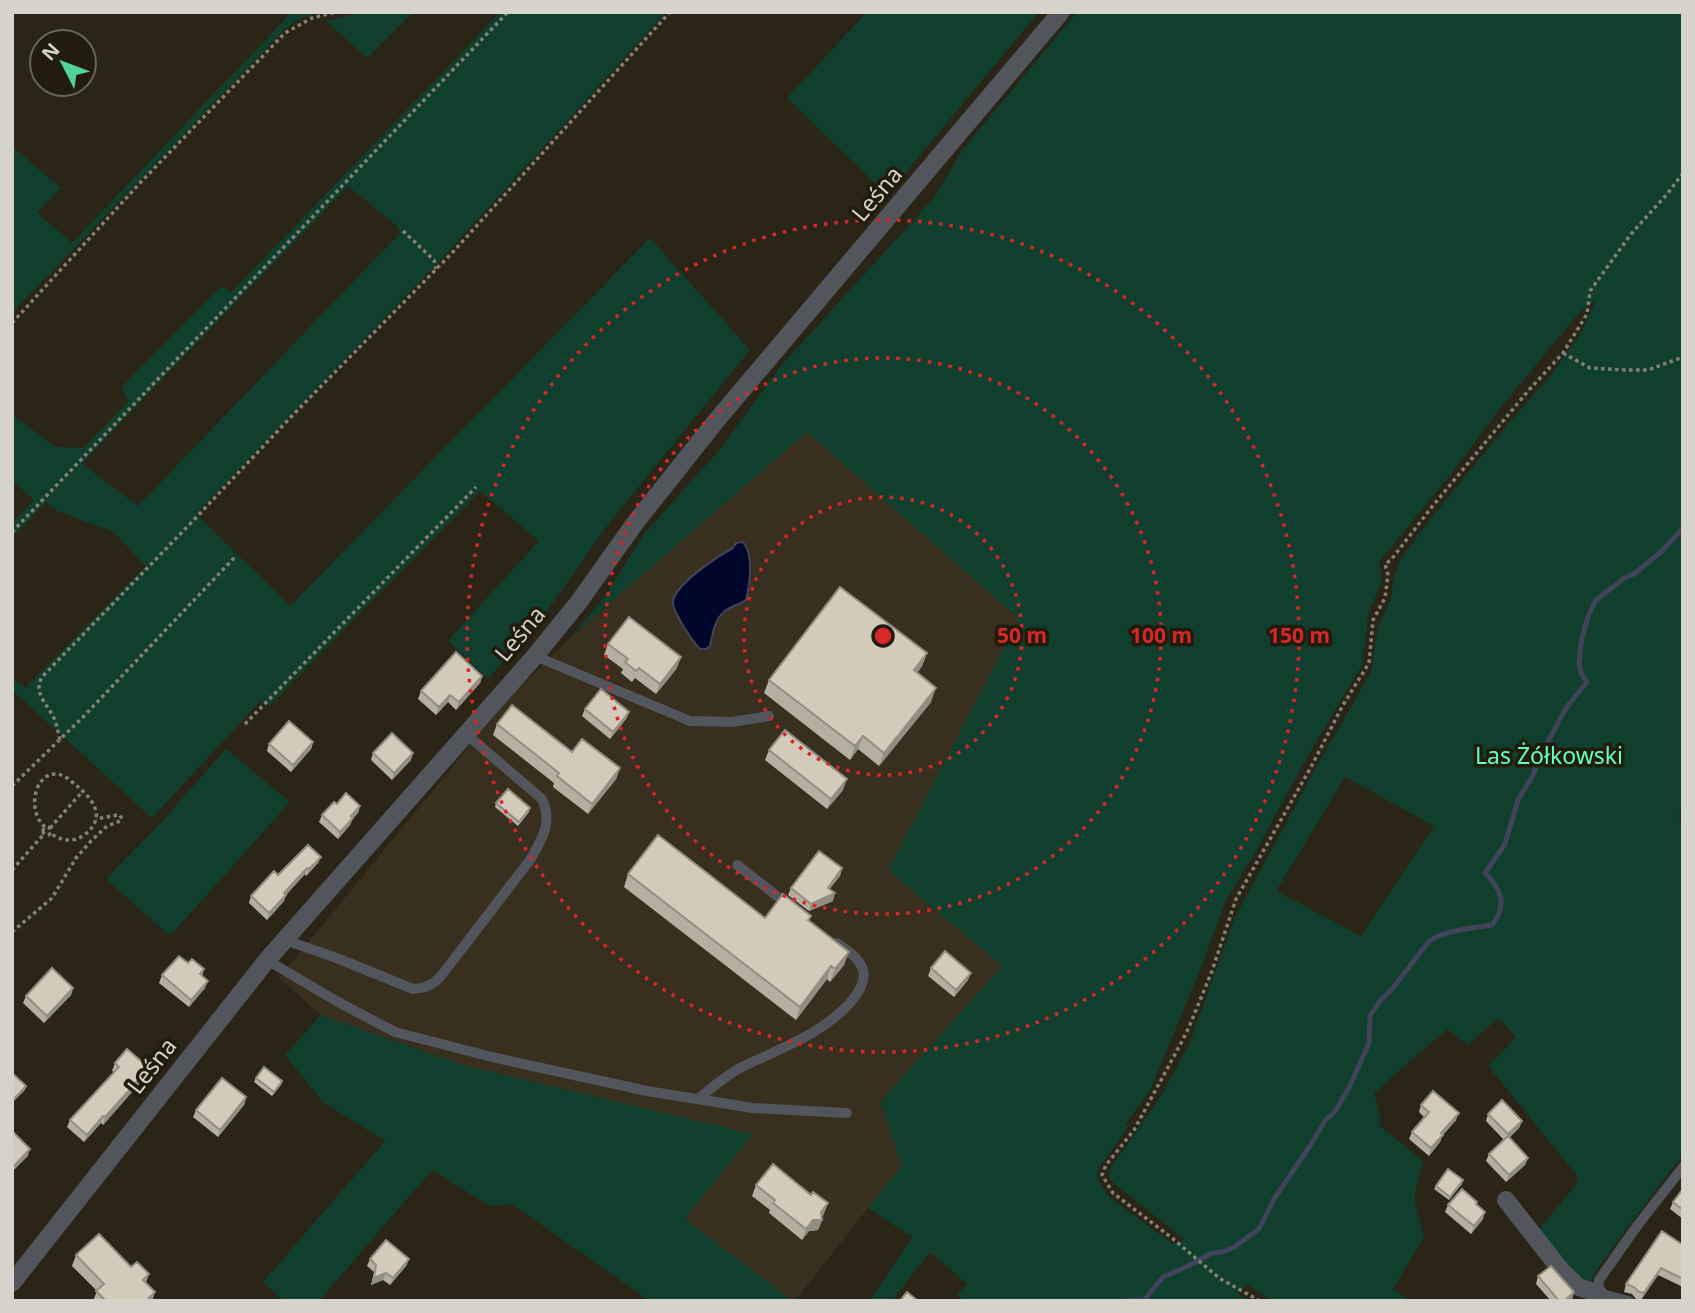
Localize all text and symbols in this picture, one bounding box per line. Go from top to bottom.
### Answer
north arrow [28,28,98,98]
text: N [36,37,65,66]
street label: Leśna [844,159,909,228]
street label: Leśna [487,599,552,668]
text: 50 m [997,621,1047,649]
text: 100 m [1130,621,1192,649]
text: 150 m [1268,621,1330,649]
centre of rings [871,624,895,648]
park label: Las Żółkowski [1475,739,1623,771]
street label: Leśna [119,1031,183,1100]

